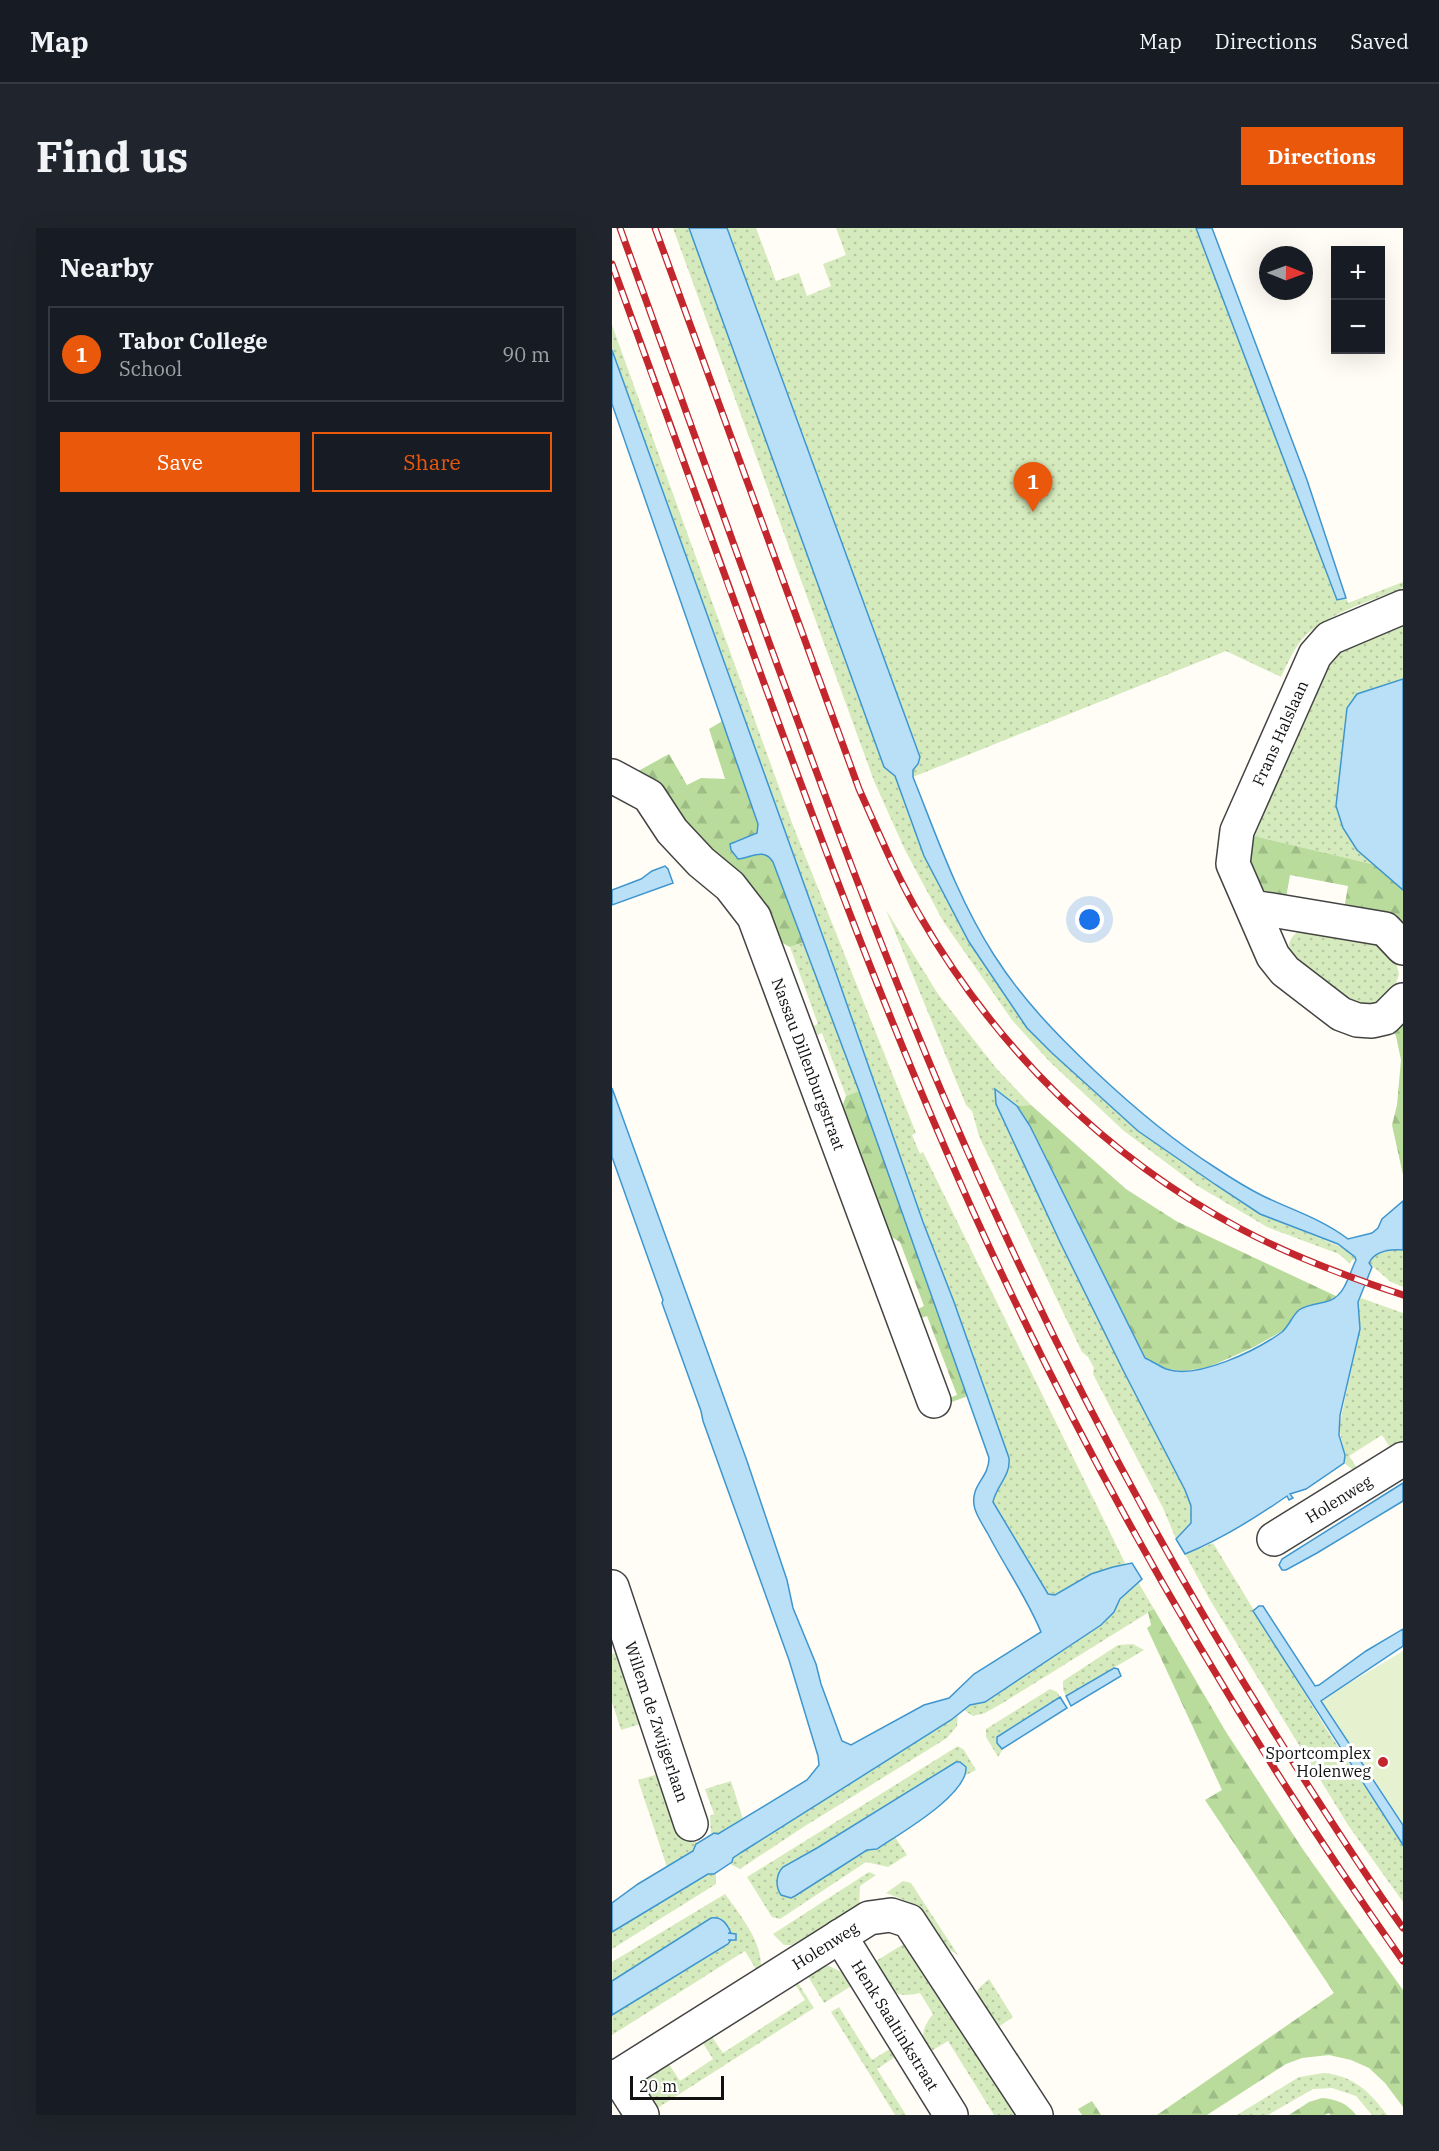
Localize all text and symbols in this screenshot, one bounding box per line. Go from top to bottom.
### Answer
text: Map [30,23,89,60]
text: Map [1139,27,1182,55]
text: Directions [1215,27,1317,55]
text: Saved [1350,27,1409,55]
button: Directions [1241,127,1403,185]
text: Find us [36,129,188,184]
north arrow [1259,246,1313,300]
map controls [1331,246,1385,354]
button: + [1331,246,1385,300]
text: Nearby [60,250,154,284]
button: − [1331,300,1385,354]
text: Tabor College [119,326,268,355]
text: 1 [76,341,88,368]
text: 90 m [502,341,550,368]
text: School [119,355,182,382]
button: Save [60,432,300,492]
button: Share [312,432,552,492]
pin: 1 [1014,462,1052,512]
street label: Frans Halslaan [1248,677,1312,789]
your location [1075,905,1104,934]
street label: Nassau Dillenburgstraat [767,975,850,1153]
street label: Holenweg [1302,1471,1376,1527]
street label: Willem de Zwijgerlaan [621,1639,693,1805]
place label: Sportcomplex Holenweg [1265,1743,1371,1781]
marker: Sportcomplex Holenweg [1376,1755,1390,1769]
street label: Holenweg [788,1917,862,1974]
street label: Henk Saaltinkstraat [847,1956,944,2095]
scale bar [630,2073,724,2100]
text: 20 m [639,2076,677,2096]

